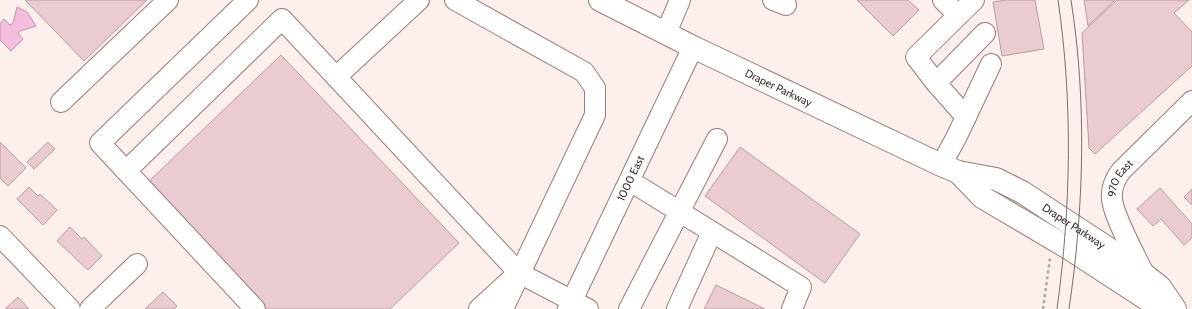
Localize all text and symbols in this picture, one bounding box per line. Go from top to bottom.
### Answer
street label: Draper Parkway [743,66,815,110]
street label: 1000 East [614,153,647,203]
street label: 970 East [1105,156,1136,197]
street label: Draper Parkway [1040,200,1109,252]

